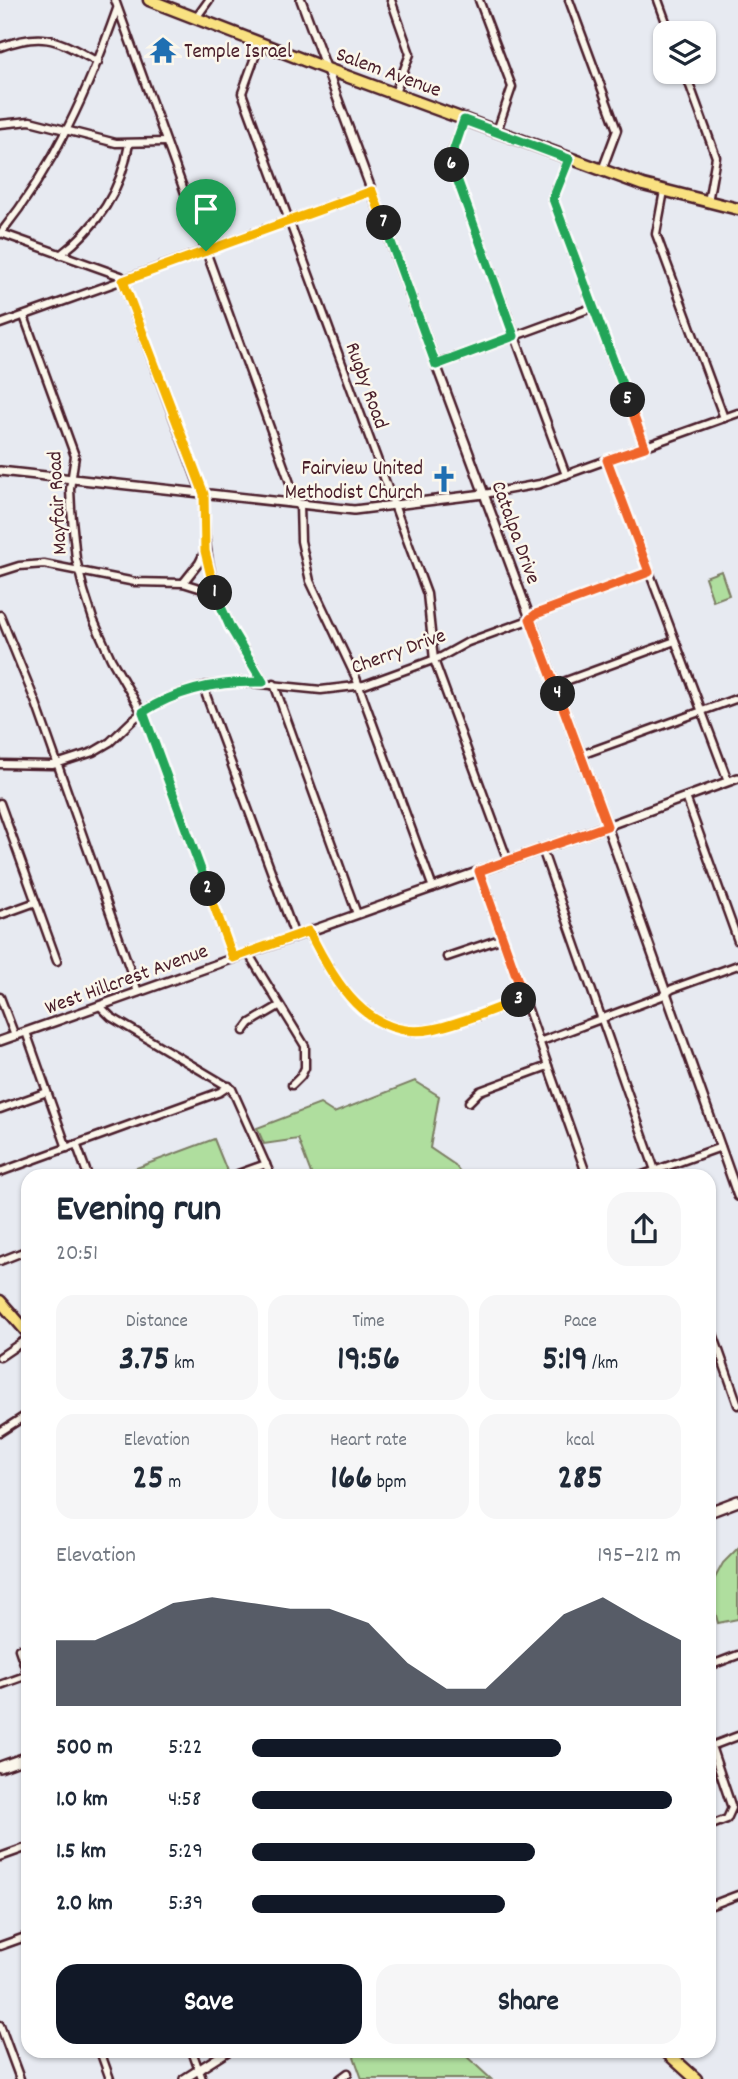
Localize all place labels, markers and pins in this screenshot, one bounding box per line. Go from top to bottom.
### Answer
temple icon: Temple Israel [148,35,178,65]
place label: Temple Israel [184,38,292,68]
pin: 6 [434,148,470,182]
pin [176,179,236,251]
pin: 7 [366,206,402,241]
pin: 5 [610,382,646,418]
place label: Fairview United Methodist Church [285,455,423,509]
church icon: Fairview United Methodist Church [429,464,459,494]
pin: 1 [198,576,232,610]
pin: 4 [540,676,576,712]
pin: 2 [190,872,226,906]
pin: 3 [502,982,536,1018]

